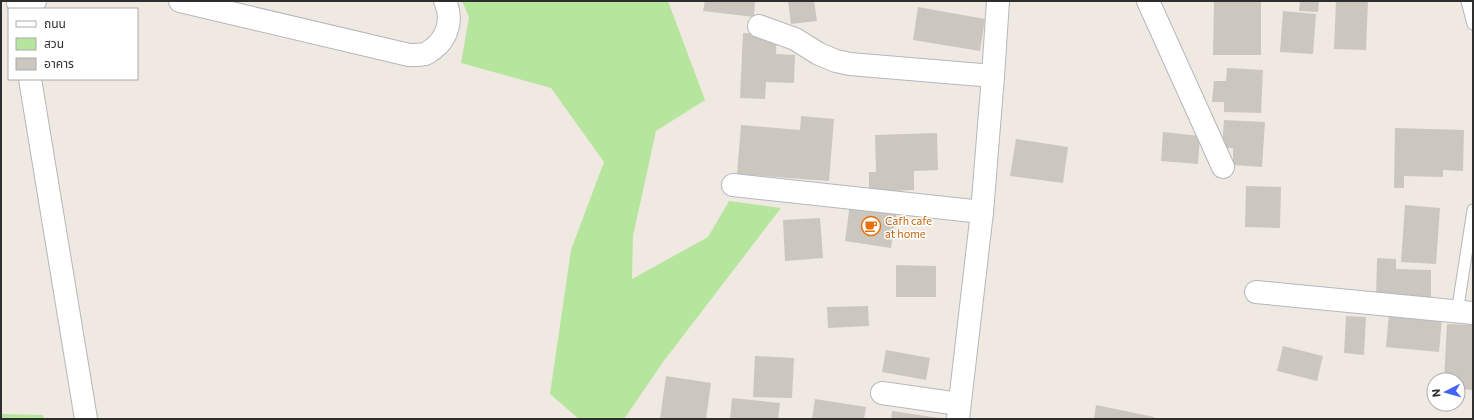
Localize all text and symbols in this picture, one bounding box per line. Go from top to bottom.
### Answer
legend [8,8,138,80]
text: ถนน [44,16,66,30]
text: สวน [44,36,64,50]
text: อาคาร [44,56,74,70]
place label: Cafh cafe at home [885,214,932,240]
cafe icon: Cafh cafe at home [860,215,882,237]
north arrow [1426,372,1466,412]
text: N [1429,388,1442,398]

